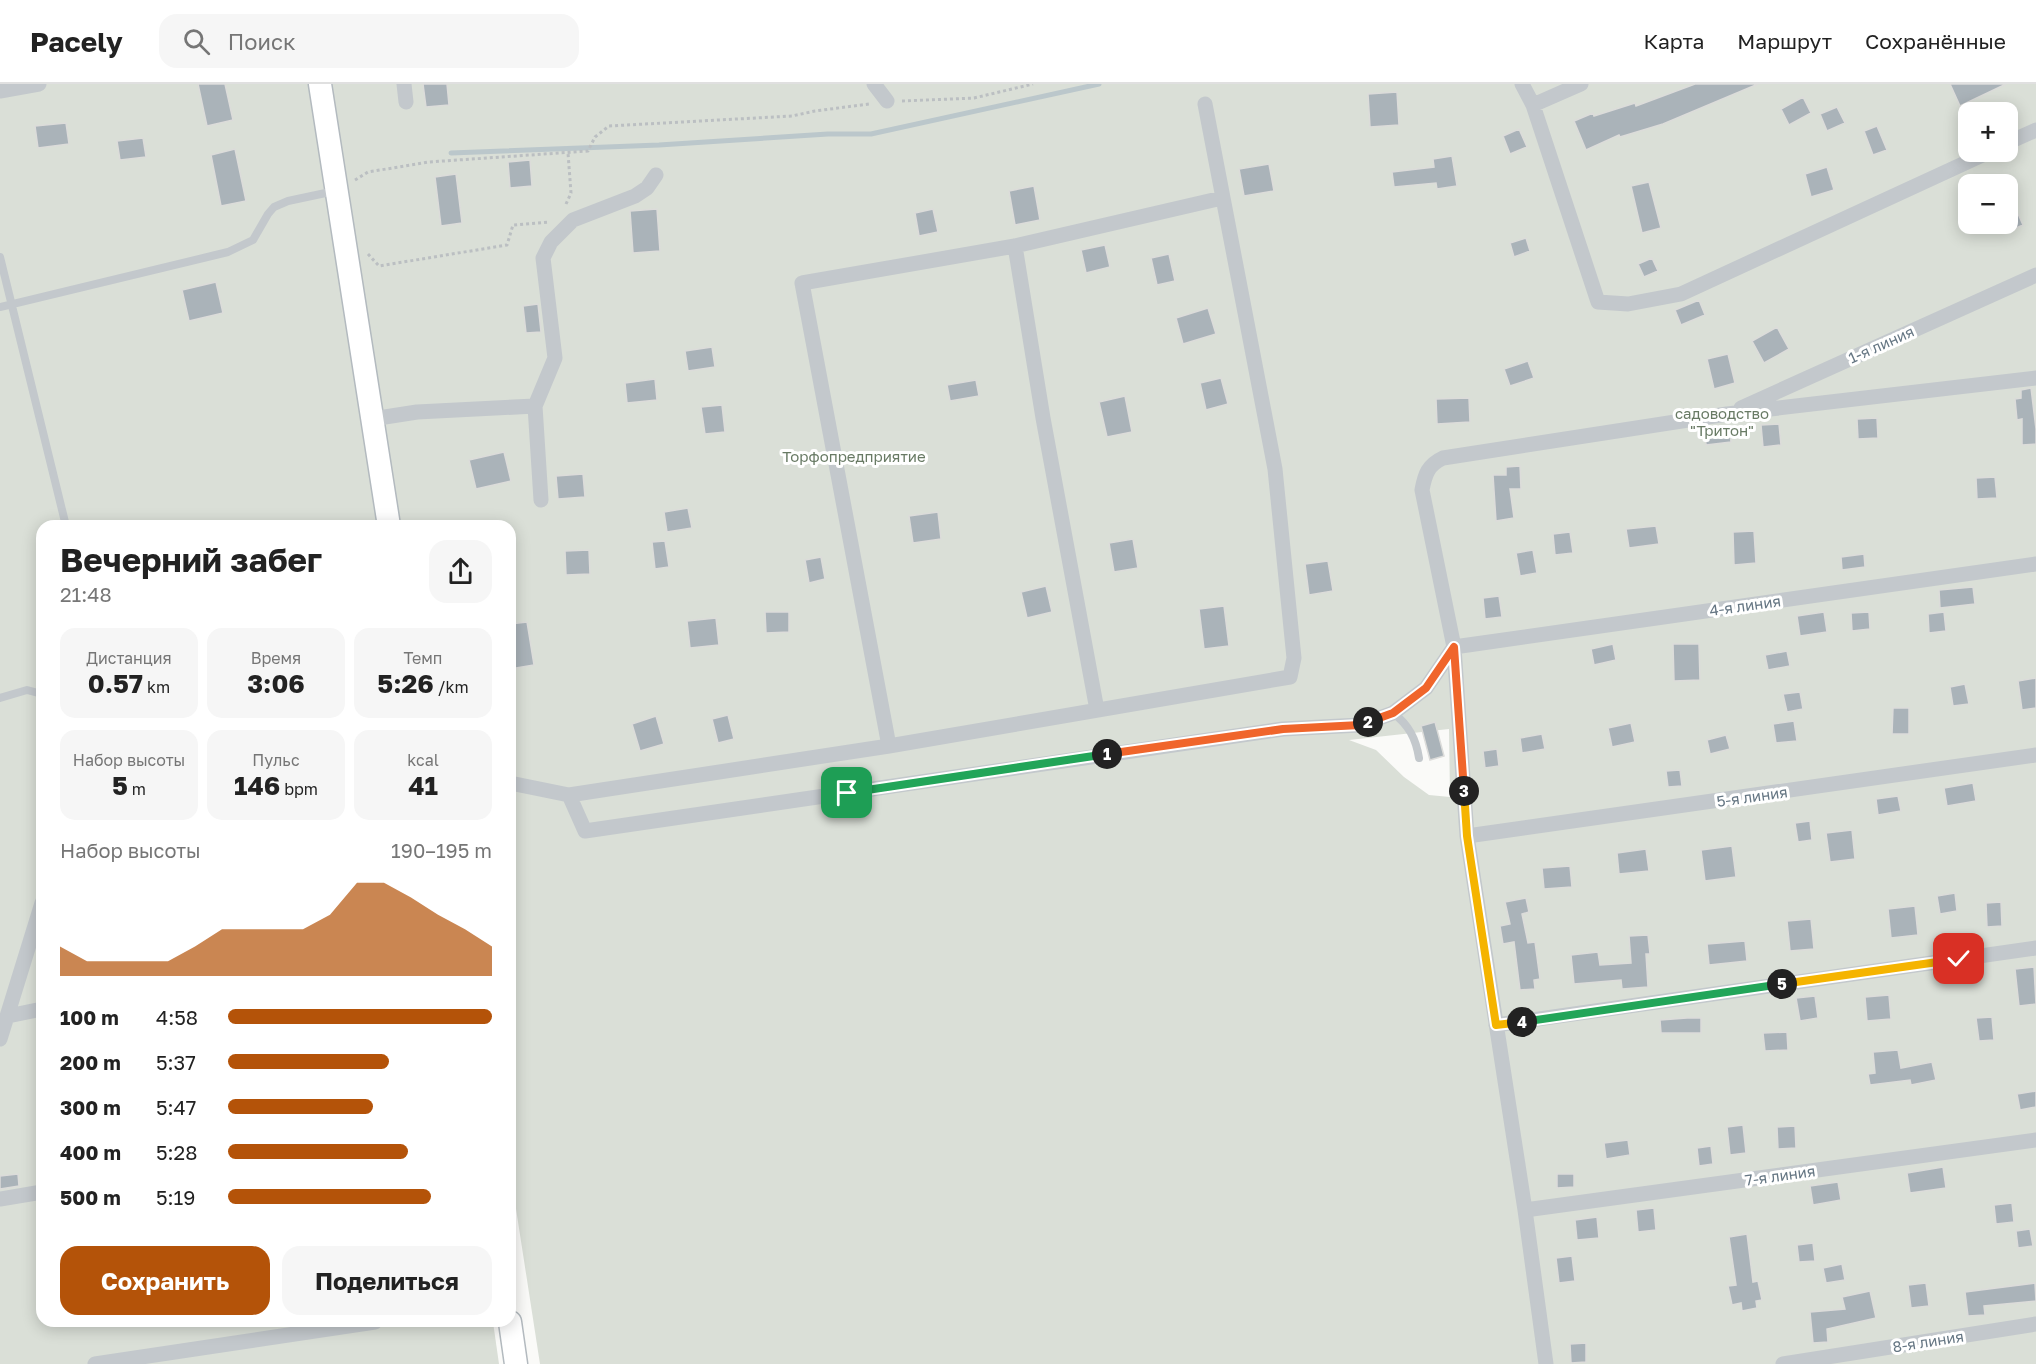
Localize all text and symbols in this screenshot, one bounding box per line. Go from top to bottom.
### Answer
search box [159,14,579,68]
text: Pacely [30,25,123,58]
icon: search [180,25,213,58]
text: Поиск [228,28,296,55]
text: Карта [1643,28,1704,54]
text: Маршрут [1737,28,1832,54]
text: Сохранённые [1865,28,2006,54]
map controls [1958,102,2018,234]
button: + [1958,102,2018,162]
button: − [1958,174,2018,234]
street label: 1-я линия [1845,322,1917,366]
park label: садоводство "Тритон" [1675,404,1769,439]
park label: Торфопредприятие [782,447,926,465]
text: Вечерний забег [60,540,322,579]
button: share [429,540,492,603]
text: 21:48 [60,582,112,606]
street label: 4-я линия [1708,591,1782,619]
text: Дистанция [86,648,172,668]
text: Время [251,648,301,668]
text: Темп [404,648,442,668]
text: 0.57 [88,668,143,699]
text: 3:06 [247,668,305,699]
text: 5:26 [377,668,434,699]
text: km [143,677,170,697]
text: /km [434,677,469,697]
pin: 2 [1353,707,1383,737]
text: 2 [1363,712,1373,732]
pin: 1 [1092,739,1122,769]
text: 1 [1103,744,1111,764]
text: Набор высоты [73,750,185,770]
text: Пульс [252,750,300,770]
text: kcal [407,750,439,770]
pin [821,767,872,818]
text: 5 [112,770,128,801]
text: 146 [234,770,280,801]
text: 41 [408,770,438,801]
icon: arrive [830,776,863,809]
pin: 3 [1449,776,1479,806]
text: m [128,779,146,799]
text: bpm [280,779,318,799]
text: 3 [1459,781,1469,801]
street label: 5-я линия [1715,782,1789,810]
text: Набор высоты [60,838,201,862]
text: 190–195 m [391,838,492,862]
pin [1933,933,1984,984]
icon: check [1942,942,1975,975]
pin: 5 [1767,969,1797,999]
text: 5 [1777,974,1787,994]
text: 100 m [60,1005,119,1029]
text: 4:58 [156,1005,198,1029]
pin: 4 [1507,1007,1537,1037]
text: 4 [1517,1012,1527,1032]
text: 200 m [60,1050,121,1074]
text: 5:37 [156,1050,196,1074]
text: 300 m [60,1095,121,1119]
text: 5:47 [156,1095,196,1119]
text: 400 m [60,1140,121,1164]
text: 5:28 [156,1140,197,1164]
street label: 7-я линия [1744,1161,1816,1189]
text: 500 m [60,1185,121,1209]
text: 5:19 [156,1185,195,1209]
button: Сохранить [60,1246,270,1315]
button: Поделиться [282,1246,492,1315]
street label: 8-я линия [1891,1326,1965,1356]

